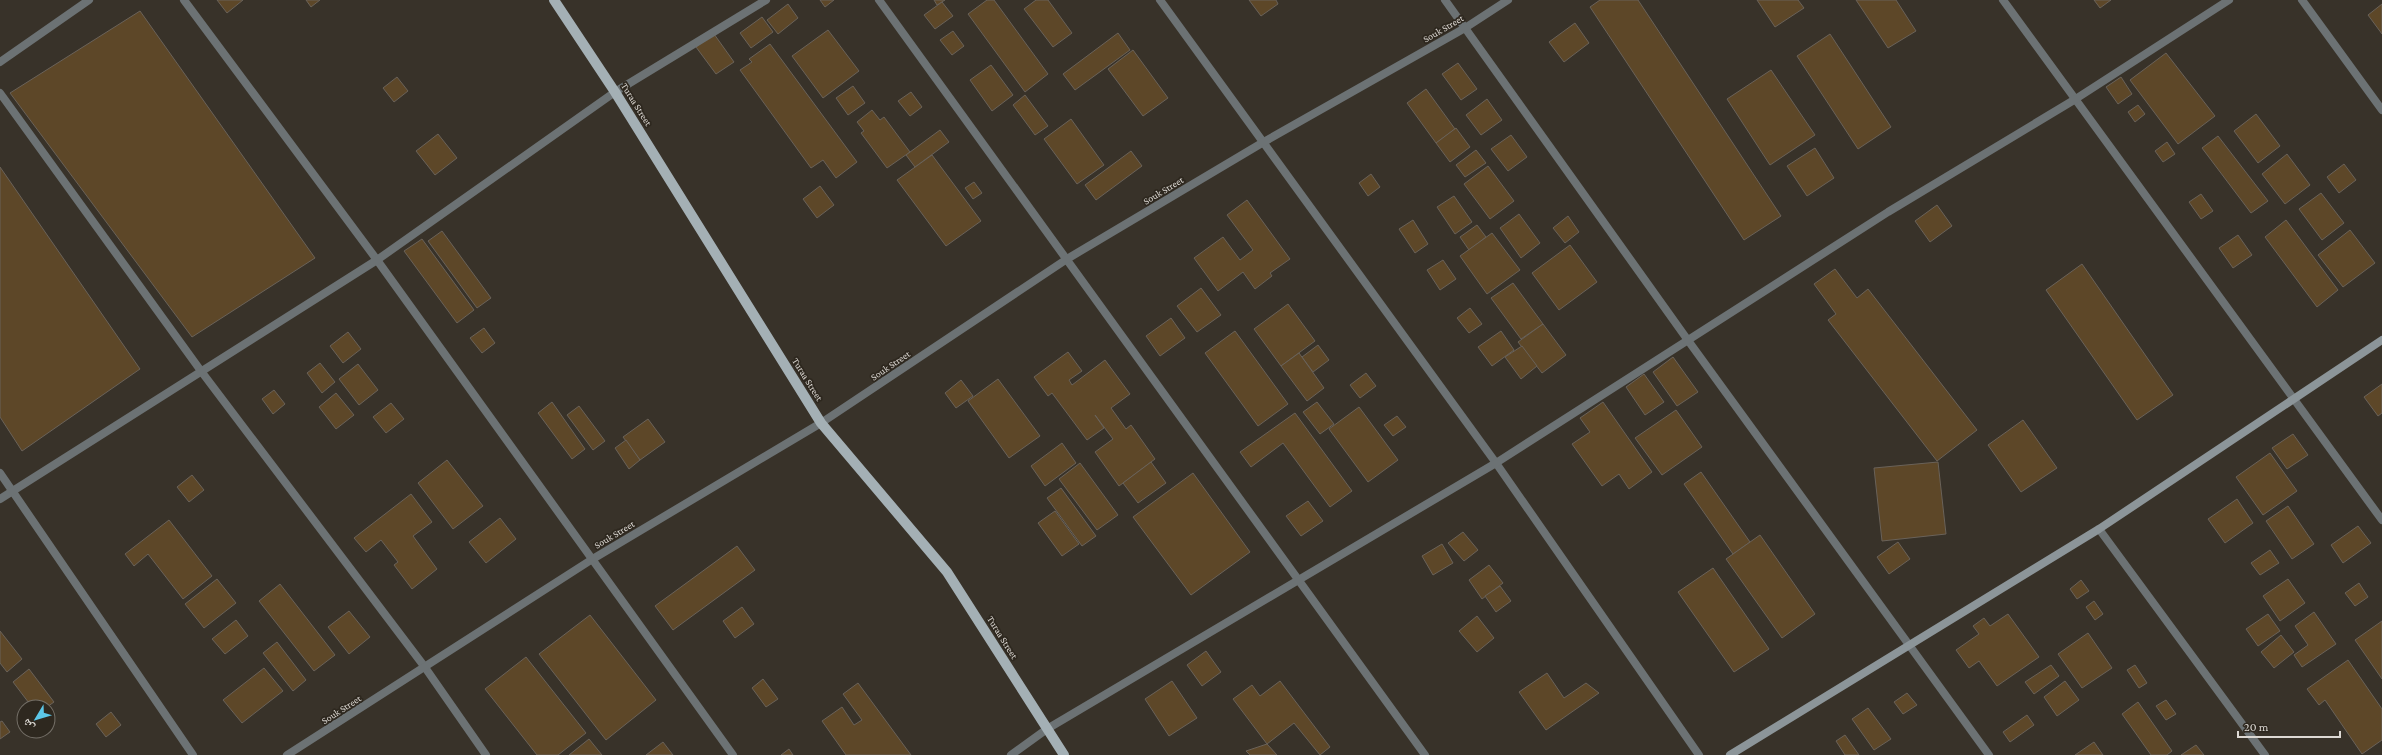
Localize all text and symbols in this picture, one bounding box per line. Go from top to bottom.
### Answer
street label: Souk Street [1421,12,1466,44]
street label: Turaa Street [619,81,654,128]
street label: Souk Street [1141,174,1186,207]
street label: Souk Street [869,348,913,383]
street label: Turaa Street [790,356,825,403]
street label: Souk Street [592,518,637,551]
street label: Turaa Street [985,614,1020,661]
street label: Souk Street [319,692,364,726]
north arrow [16,699,56,739]
scale bar [2238,713,2340,739]
text: ش [20,715,38,733]
text: 20 m [2244,720,2269,734]

